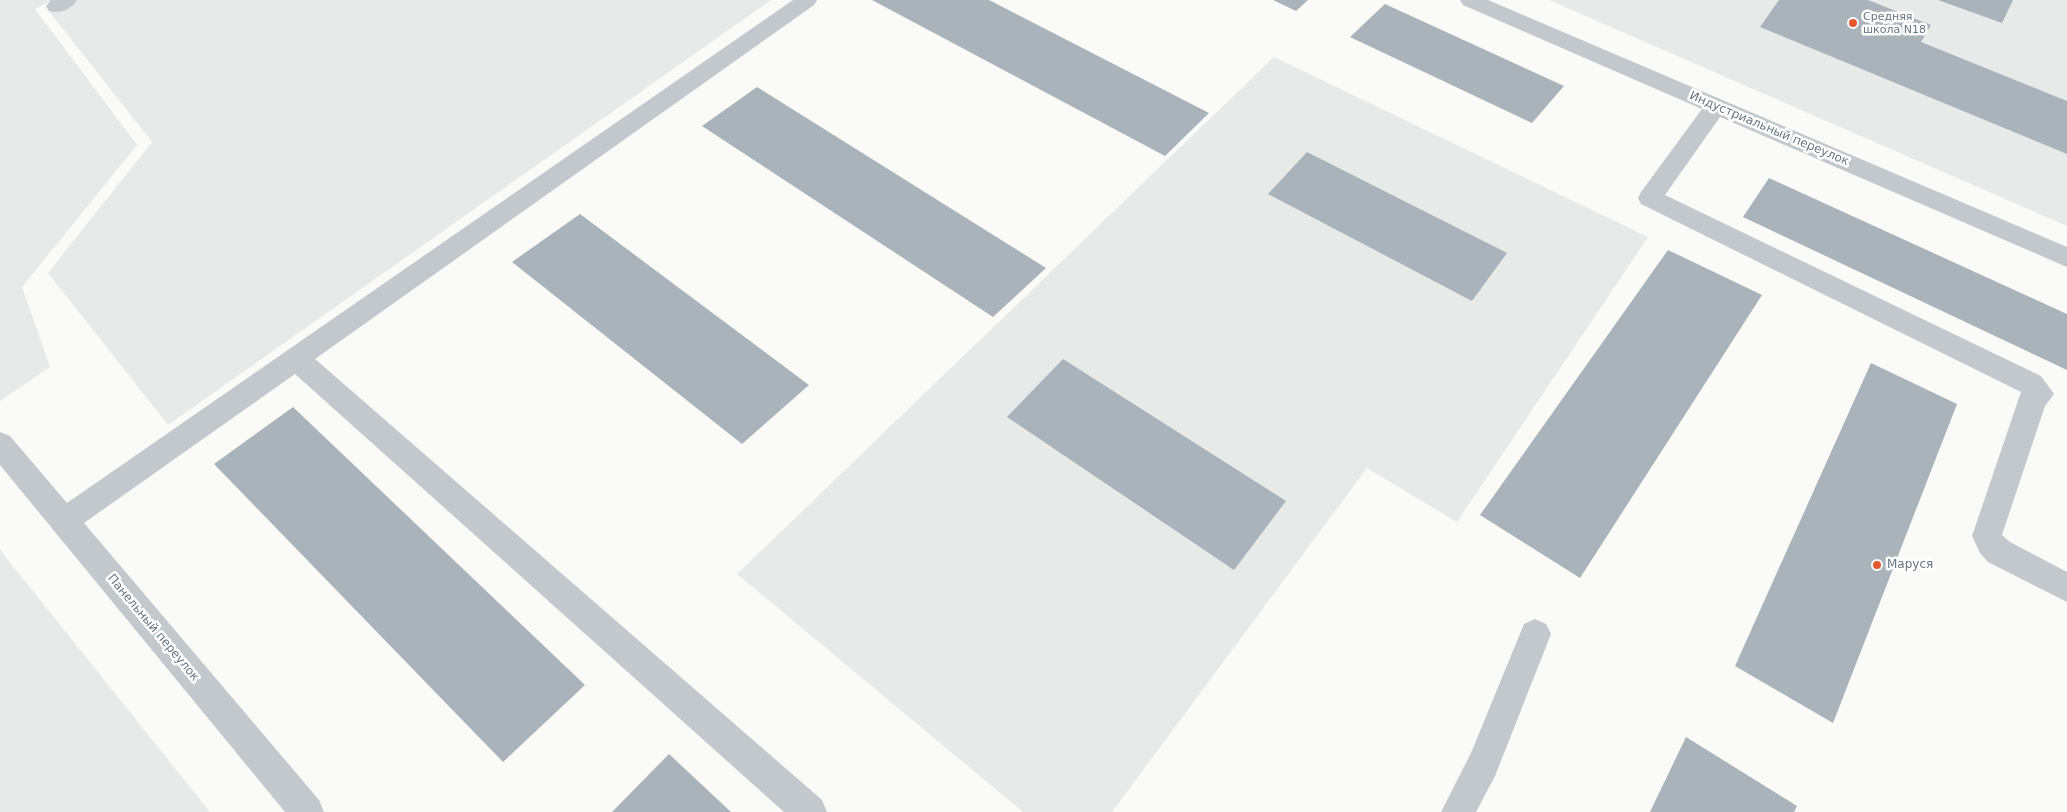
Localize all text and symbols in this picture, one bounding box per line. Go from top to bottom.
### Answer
place label: Средняя школа N18 [1863,10,1926,36]
marker: Средняя школа N18 [1847,17,1859,29]
street label: Индустриальный переулок [1687,89,1851,169]
place label: Маруся [1887,558,1933,572]
marker: Маруся [1871,559,1883,571]
street label: Панельный переулок [104,572,202,684]

